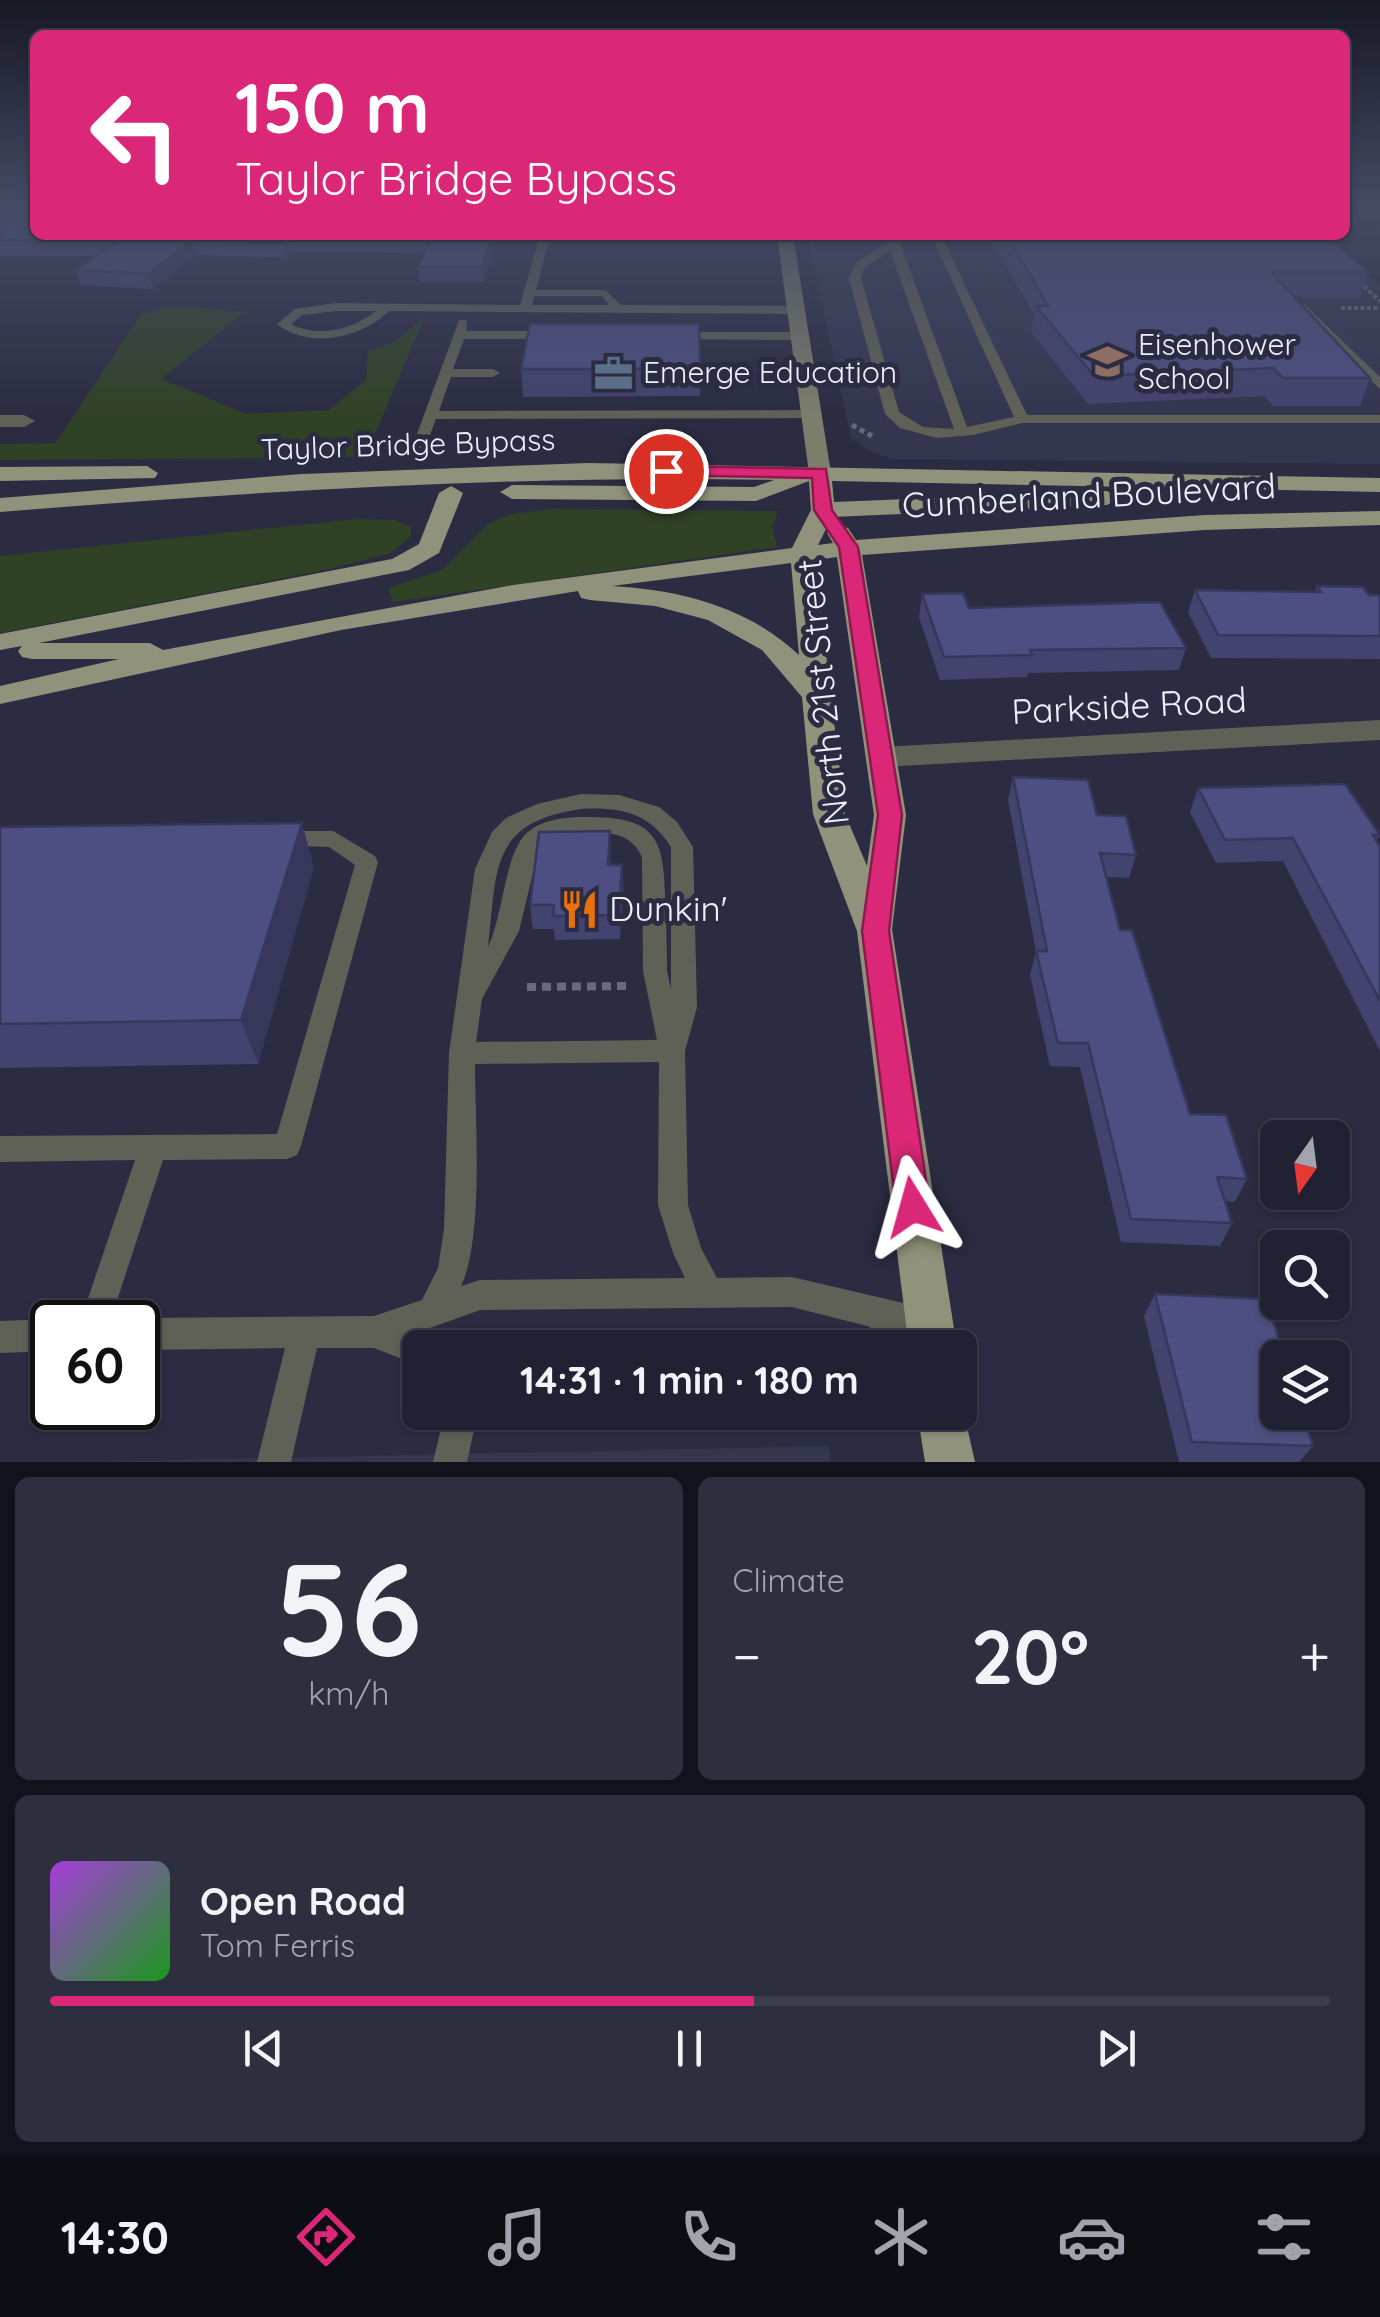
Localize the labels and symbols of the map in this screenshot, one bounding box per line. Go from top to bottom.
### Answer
place label: Eisenhower School [1138,325,1296,397]
school or university icon: Eisenhower School [1087,341,1129,383]
office icon: Emerge Education [592,352,634,394]
place label: Emerge Education [643,353,897,391]
street label: Taylor Bridge Bypass [260,420,556,468]
pin [624,429,709,514]
street label: Cumberland Boulevard [901,463,1277,527]
street label: North 21st Street [786,557,858,827]
street label: Parkside Road [1010,677,1248,733]
place label: Dunkin' [609,886,728,930]
restaurant icon: Dunkin' [558,888,600,930]
north arrow [1260,1120,1350,1210]
position arrow [861,1155,965,1259]
speed limit sign: 60 [30,1300,160,1430]

